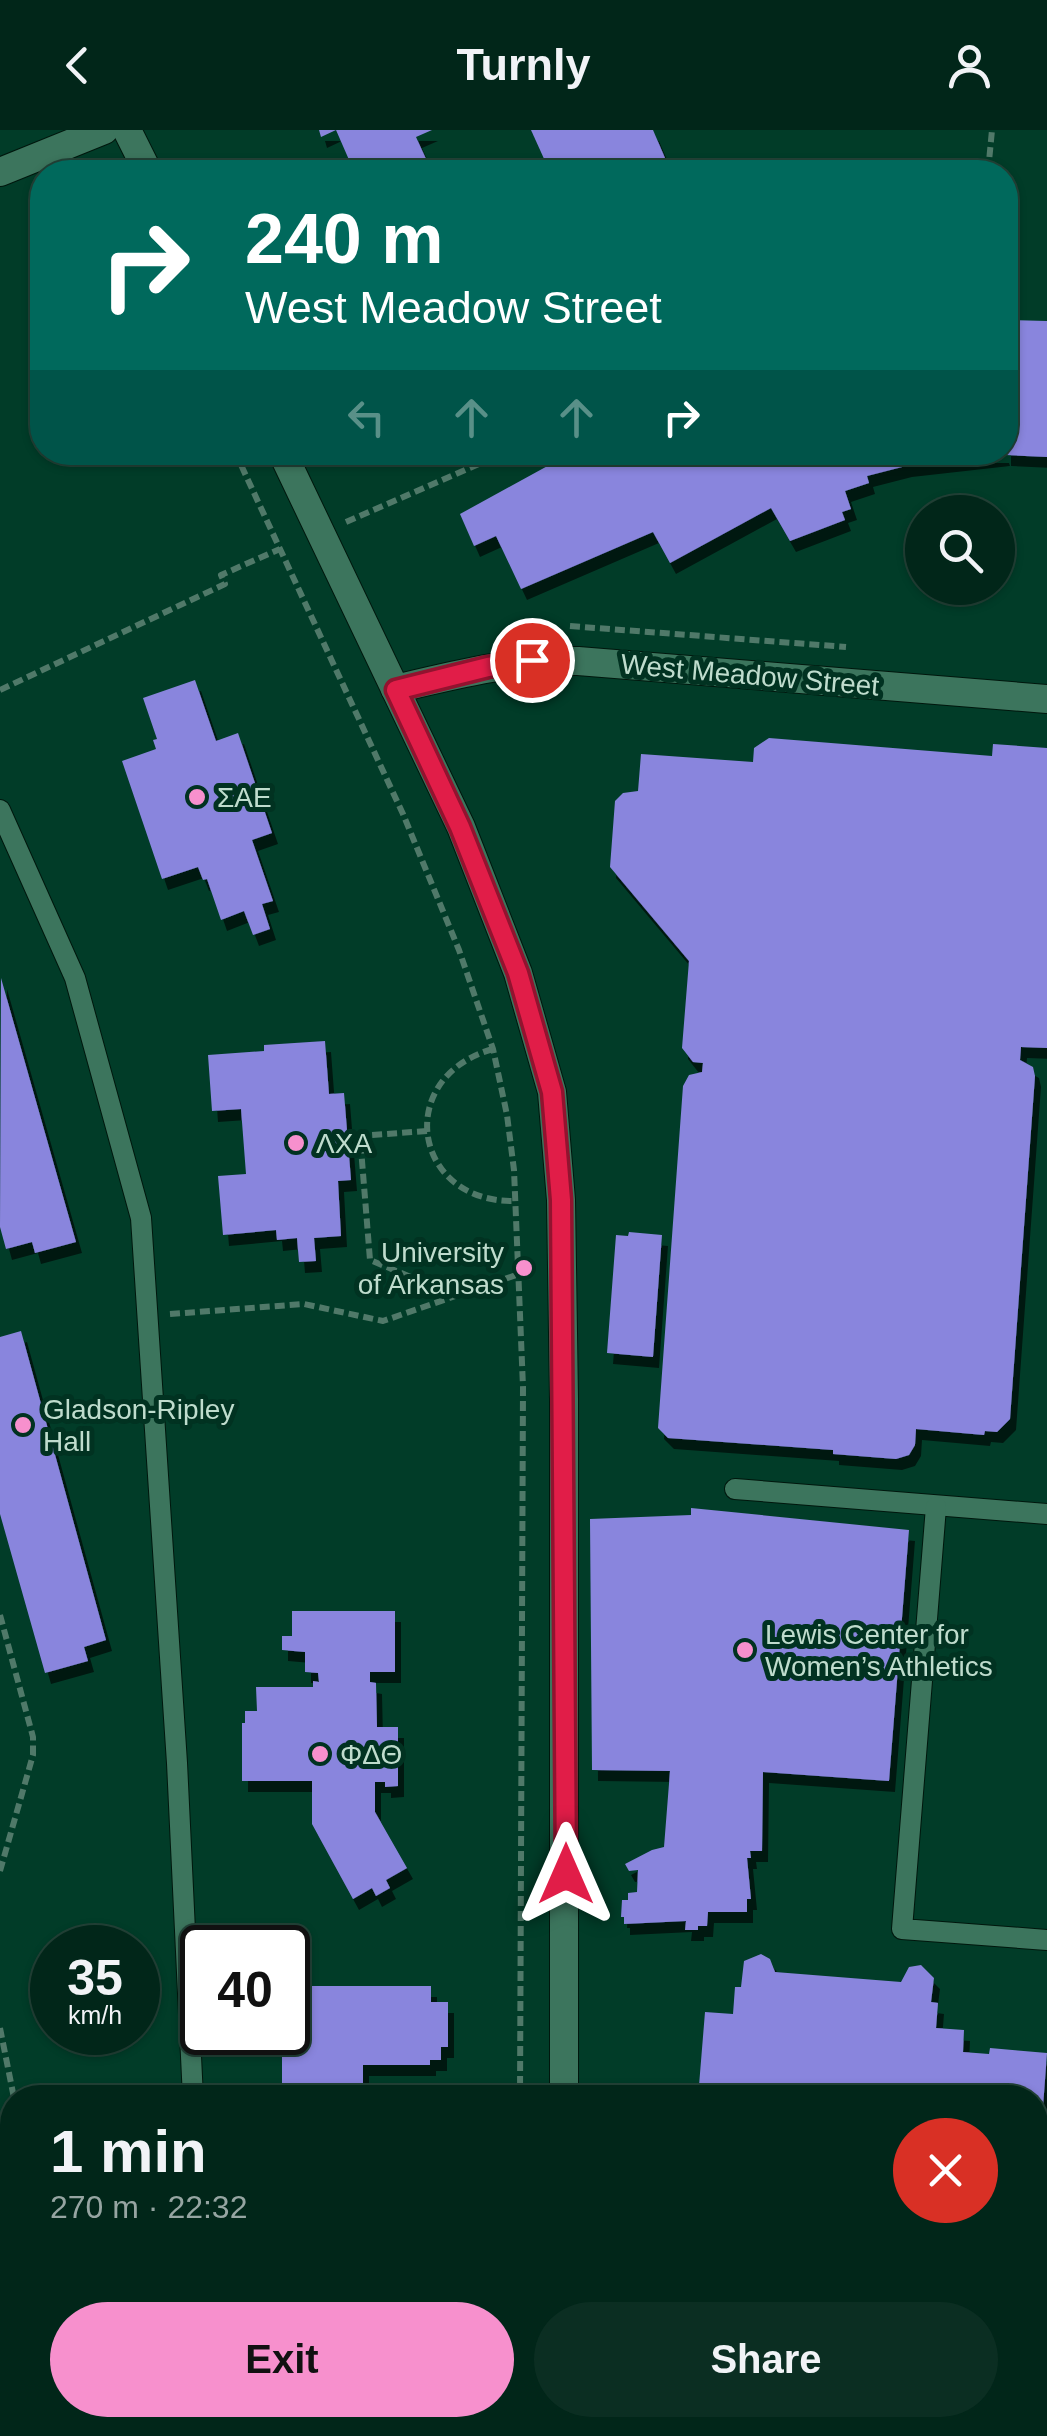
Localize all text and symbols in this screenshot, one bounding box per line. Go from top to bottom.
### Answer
icon: back [50,38,105,93]
icon: person [942,38,997,93]
text: Turnly [456,39,591,90]
icon: right [80,200,210,330]
text: 240 m [245,200,443,278]
text: West Meadow Street [245,282,662,333]
icon: left [339,390,394,445]
icon: ahead [444,390,499,445]
icon: ahead [549,390,604,445]
icon: right [654,390,709,445]
map controls [905,495,1015,605]
button: search [905,495,1015,605]
pin [490,618,575,703]
icon: arrive [505,633,560,688]
street label: West Meadow Street [619,648,881,702]
place label: ΣΑΕ [217,782,272,813]
marker: ΣΑΕ [186,786,208,808]
place label: ΛΧΑ [316,1128,372,1159]
marker: ΛΧΑ [285,1132,307,1154]
place label: University of Arkansas [358,1237,504,1300]
marker: University of Arkansas [513,1257,535,1279]
place label: Gladson-Ripley Hall [43,1394,234,1457]
marker: Gladson-Ripley Hall [12,1414,34,1436]
place label: Lewis Center for Women’s Athletics [765,1619,993,1682]
marker: Lewis Center for Women’s Athletics [734,1639,756,1661]
place label: ΦΔΘ [340,1739,402,1770]
marker: ΦΔΘ [309,1743,331,1765]
position arrow [514,1822,618,1926]
speed limit sign: 40 [180,1925,310,2055]
text: 35 [67,1950,123,2006]
text: km/h [68,2001,122,2029]
text: 1 min [50,2118,207,2185]
button: close [893,2118,998,2223]
text: 270 m · 22:32 [50,2189,247,2225]
button: Exit [50,2302,514,2417]
button: Share [534,2302,998,2417]

